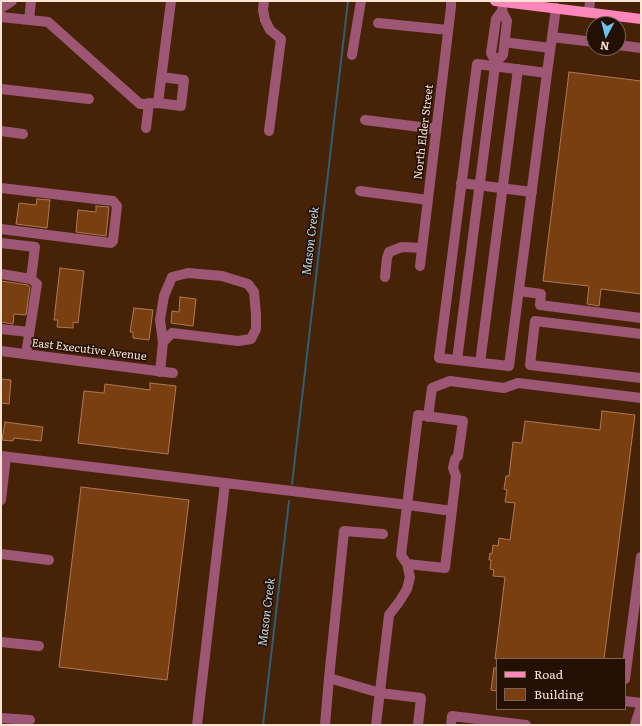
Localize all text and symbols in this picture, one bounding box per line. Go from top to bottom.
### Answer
north arrow [586,16,626,56]
text: N [599,38,610,55]
street label: North Elder Street [412,84,436,180]
water label: Mason Creek [300,206,322,276]
street label: East Executive Avenue [31,336,147,364]
water label: Mason Creek [256,577,278,647]
legend [496,658,626,710]
text: Road [534,665,563,683]
text: Building [534,685,583,703]

